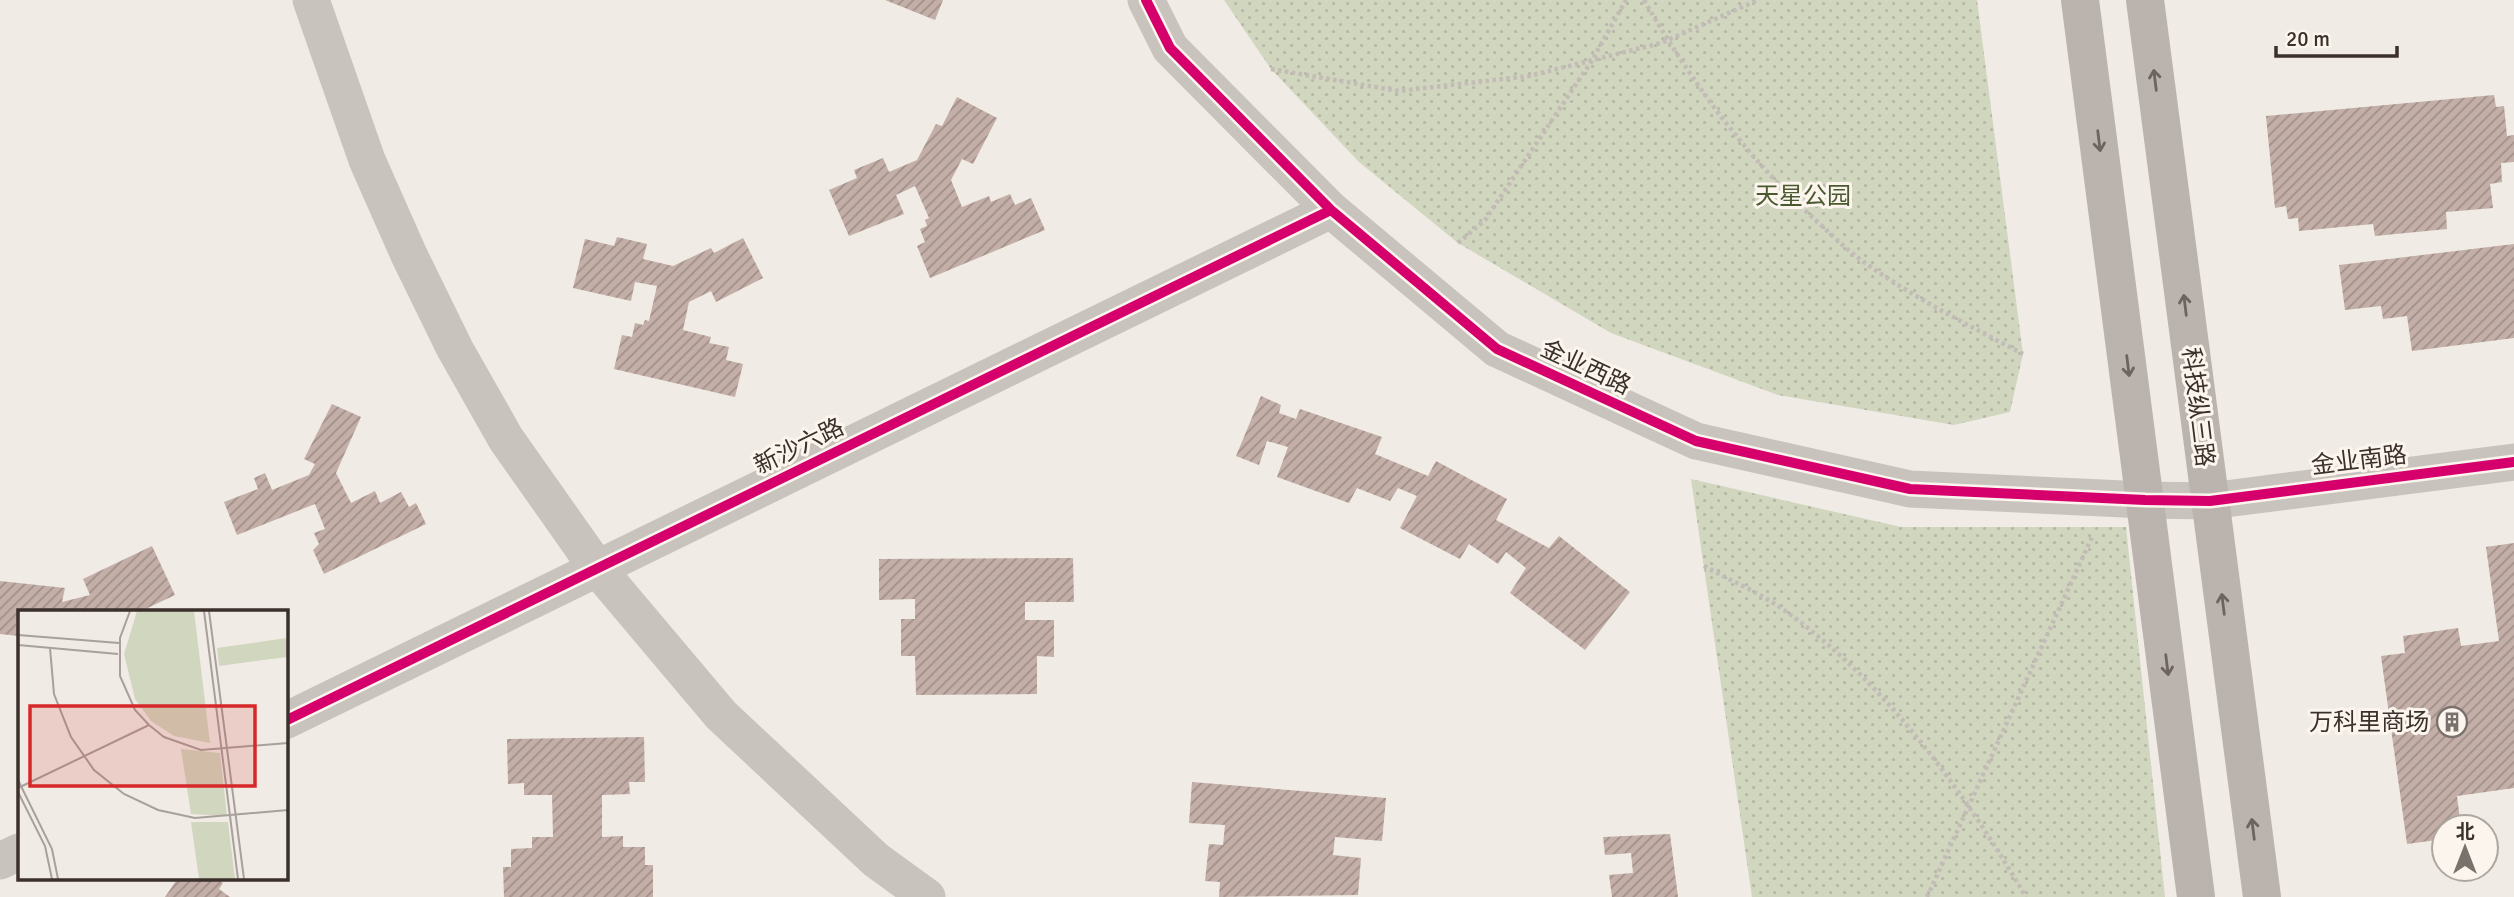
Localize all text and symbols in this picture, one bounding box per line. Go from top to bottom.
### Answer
scale bar [2276,14,2397,58]
text: 20 m [2286,26,2330,52]
one-way arrow [2149,69,2162,91]
one-way arrow [2092,129,2105,151]
park label: 天星公园 [1755,181,1851,211]
one-way arrow [2178,294,2191,317]
street label: 金业西路 [1536,333,1636,401]
street label: 科技纵三路 [2176,346,2220,468]
one-way arrow [2122,354,2135,377]
street label: 新沙六路 [749,411,849,481]
street label: 金业南路 [2310,439,2408,481]
one-way arrow [2217,593,2230,616]
inset map [18,610,287,880]
one-way arrow [2160,653,2173,676]
building icon: 万科里商场 [2435,705,2469,739]
place label: 万科里商场 [2309,707,2429,737]
north arrow [2430,813,2500,883]
one-way arrow [2246,818,2259,841]
text: 北 [2455,820,2475,844]

